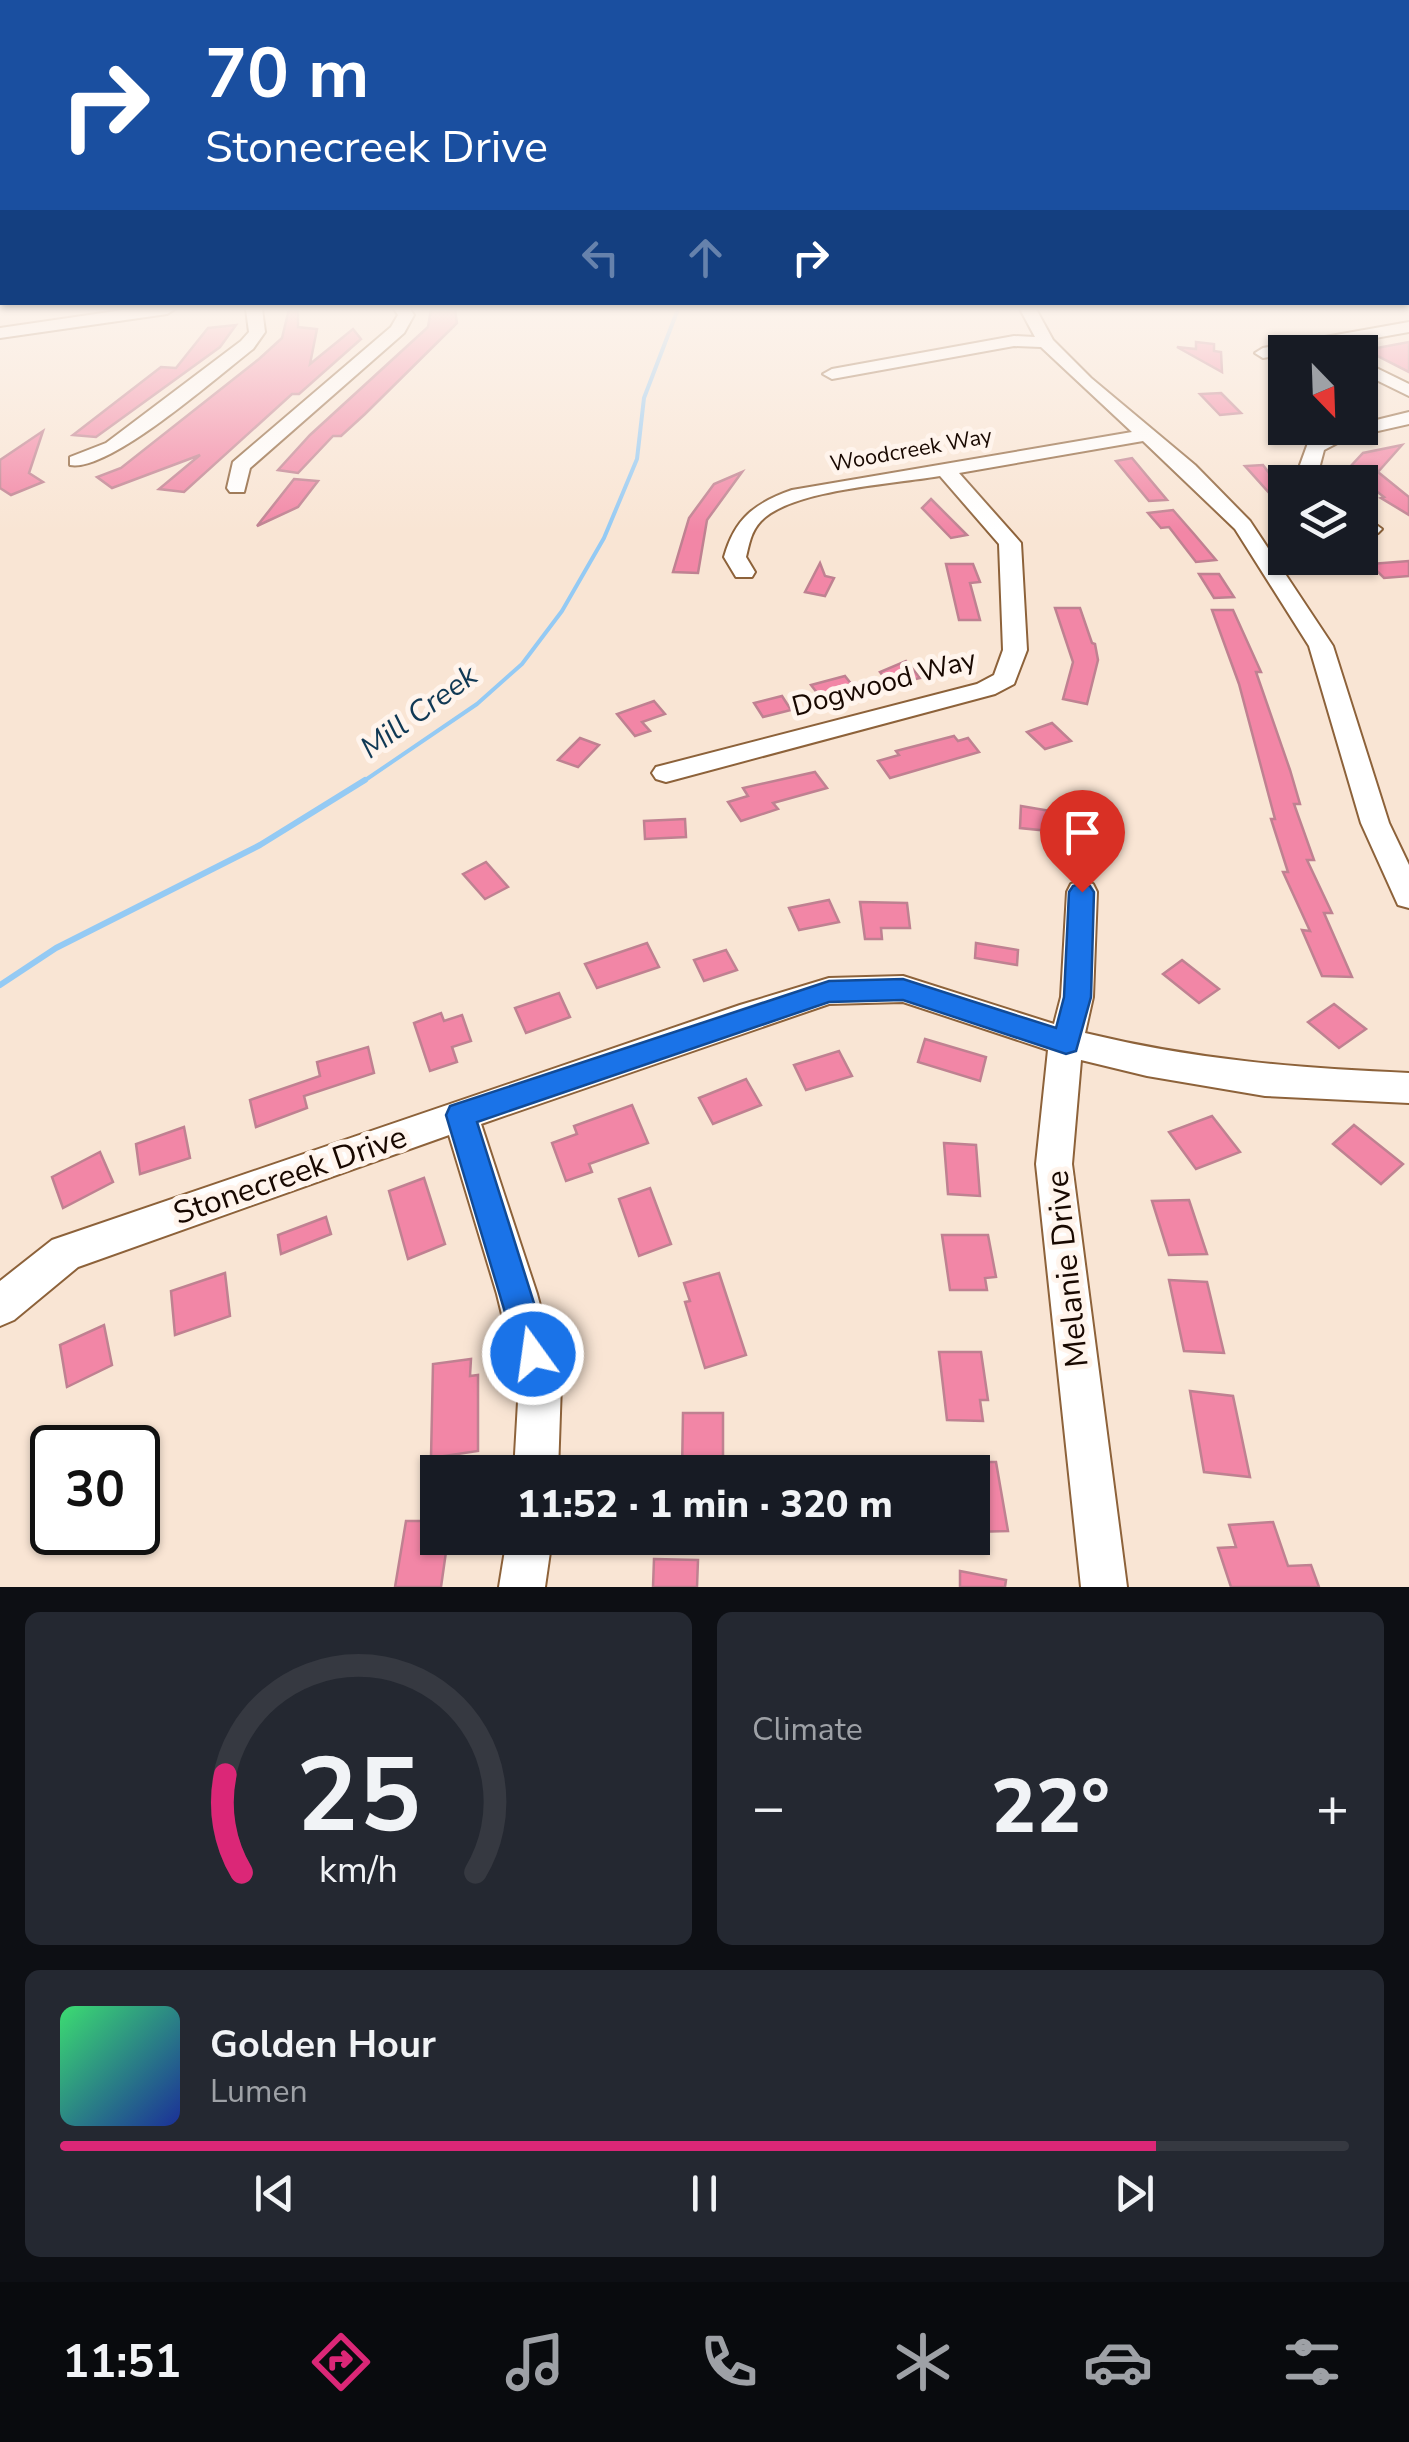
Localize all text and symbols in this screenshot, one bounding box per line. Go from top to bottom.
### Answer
text: 70 m [205,26,369,122]
icon: right [40,40,170,170]
text: Stonecreek Drive [205,117,548,178]
icon: left [573,230,628,285]
icon: ahead [678,230,733,285]
icon: right [783,230,838,285]
north arrow [1268,335,1378,445]
map controls [1268,335,1378,575]
street label: Woodcreek Way [828,421,995,479]
button: layers [1268,465,1378,575]
street label: Dogwood Way [788,640,981,726]
water label: Mill Creek [352,655,487,768]
pin [1040,790,1125,893]
icon: arrive [1055,805,1110,860]
street label: Stonecreek Drive [168,1115,412,1235]
street label: Melanie Drive [1035,1169,1099,1369]
position arrow [481,1302,585,1406]
speed limit sign: 30 [30,1425,160,1555]
text: 11:52 · 1 min · 320 m [517,1479,893,1530]
text: Climate [752,1708,863,1751]
text: 25 [296,1725,421,1867]
text: 22° [991,1756,1110,1858]
text: − [752,1770,785,1845]
text: + [1316,1770,1349,1845]
text: km/h [319,1846,398,1895]
text: Golden Hour [210,2019,436,2070]
text: Lumen [210,2070,308,2113]
icon: previous [247,2166,302,2221]
icon: pause [677,2166,732,2221]
icon: next [1107,2166,1162,2221]
icon: directions [306,2327,376,2397]
icon: music [500,2327,570,2397]
icon: phone [694,2327,764,2397]
icon: climate [888,2327,958,2397]
icon: car [1083,2327,1153,2397]
icon: filters [1277,2327,1347,2397]
text: 11:51 [62,2332,181,2393]

